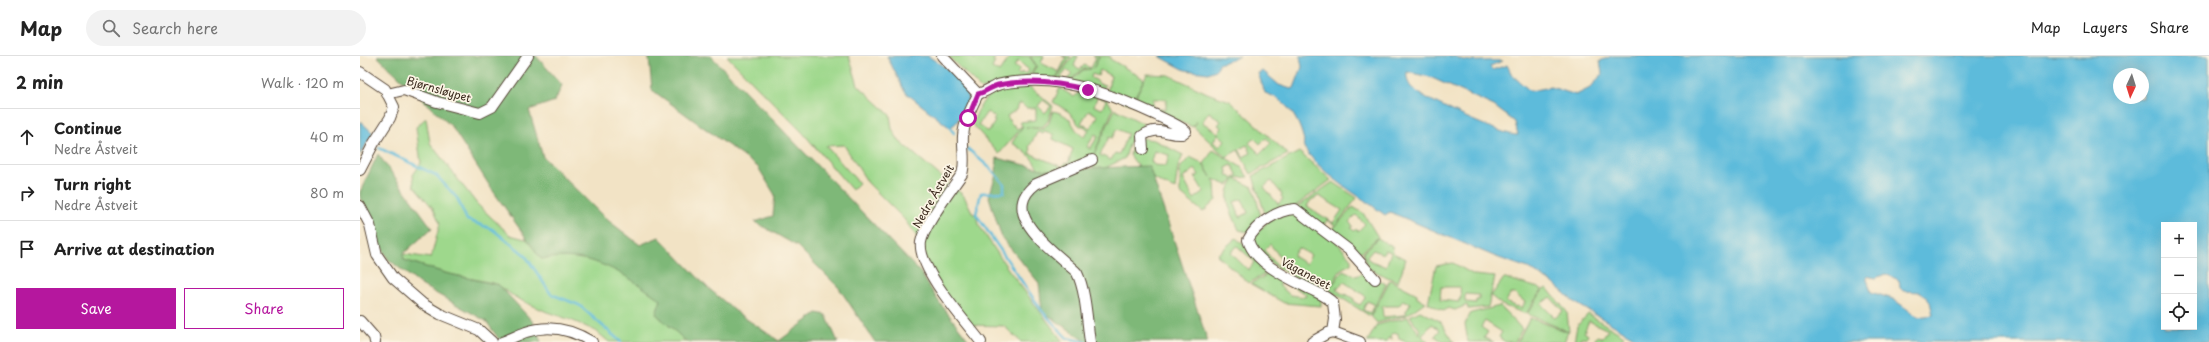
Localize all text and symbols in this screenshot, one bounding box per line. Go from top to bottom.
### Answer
search box [86,10,366,46]
text: Map [20,14,62,42]
text: Search here [132,16,218,39]
icon: search [100,17,122,39]
text: Map [2031,17,2061,38]
text: Layers [2083,17,2128,38]
text: Share [2150,17,2189,38]
north arrow [2113,68,2149,104]
text: 2 min [16,69,63,95]
street label: Bjørnsløypet [405,72,474,106]
text: Walk · 120 m [261,73,344,92]
route end [1079,81,1097,99]
route start [959,109,977,127]
text: Continue [54,116,122,139]
icon: ahead [16,126,38,148]
text: 40 m [310,127,344,146]
text: Nedre Åstveit [54,139,138,158]
street label: Nedre Åstveit [908,161,958,231]
text: Turn right [54,172,131,195]
icon: right [16,182,38,204]
text: 80 m [310,183,344,202]
text: Nedre Åstveit [54,195,138,214]
map controls [2161,222,2197,330]
button: + [2161,222,2197,258]
text: Arrive at destination [54,237,215,260]
icon: arrive [16,238,38,260]
street label: Våganeset [1278,253,1334,293]
button: − [2161,258,2197,294]
button: Save [16,288,176,329]
button: Share [184,288,344,329]
button: locate [2161,294,2197,330]

